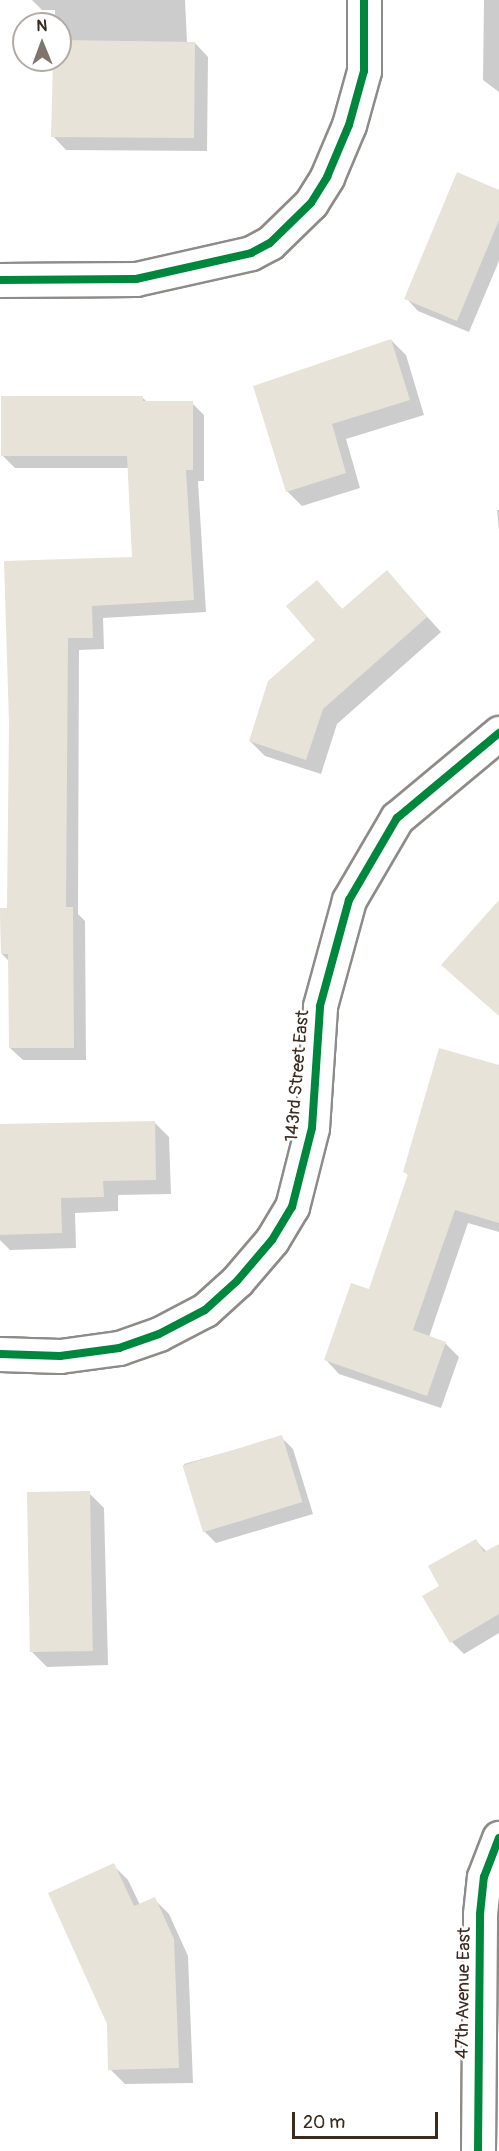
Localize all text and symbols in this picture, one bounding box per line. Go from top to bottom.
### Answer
north arrow [12,12,72,72]
text: N [36,16,47,36]
street label: 143rd Street East [281,1009,315,1143]
street label: 47th Avenue East [452,1927,476,2059]
scale bar [295,2100,440,2138]
text: 20 m [303,2111,345,2134]

